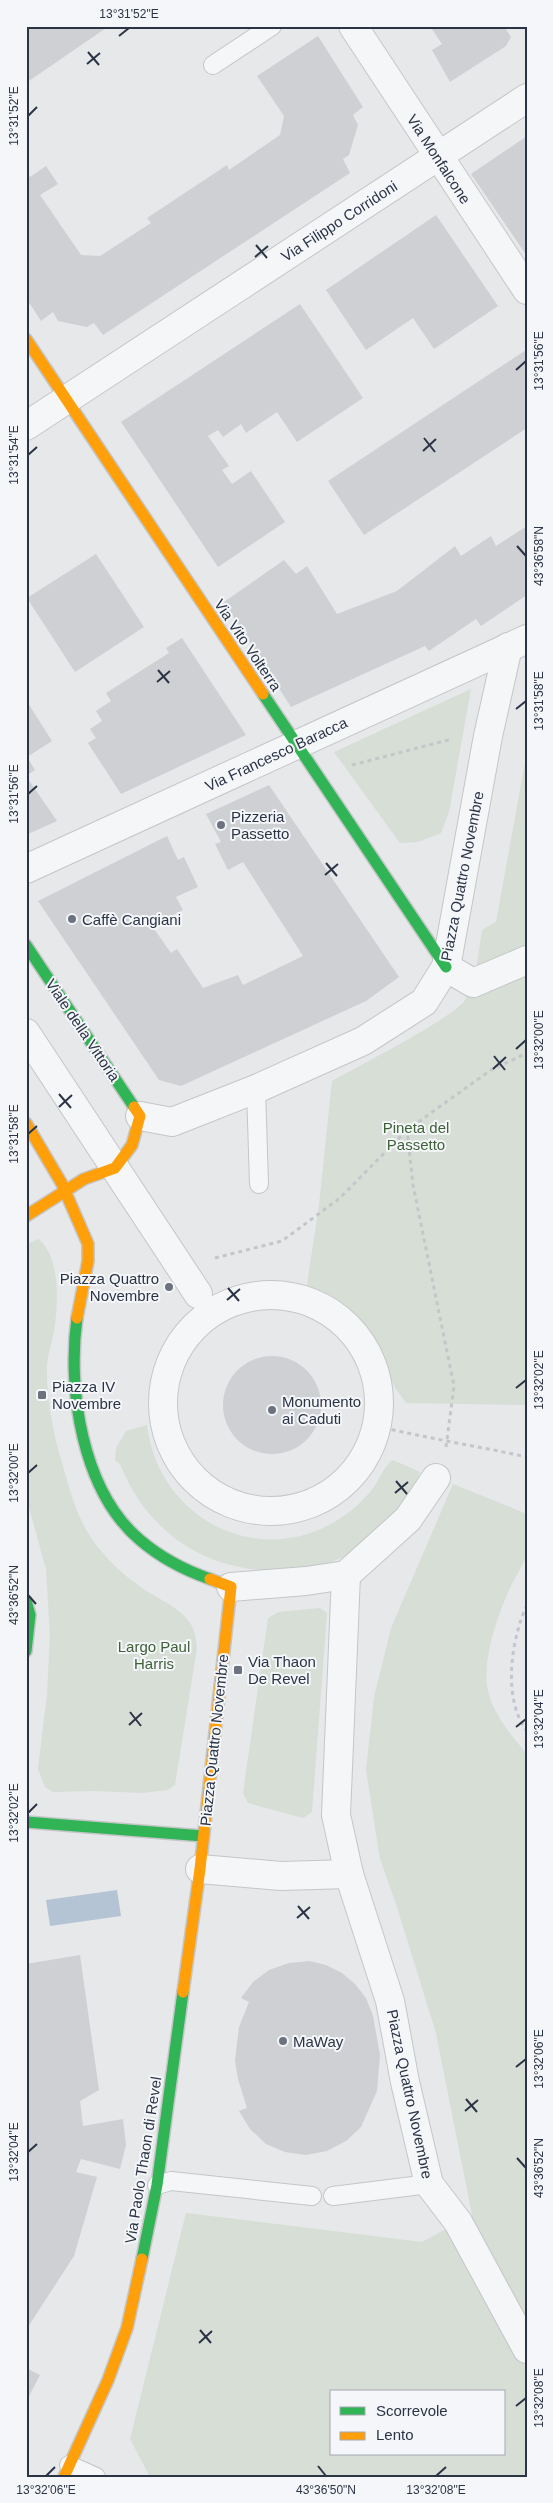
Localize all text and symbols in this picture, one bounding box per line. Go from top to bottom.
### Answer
text: 13°31'52"E [99,7,159,21]
text: 13°31'52"E [7,86,21,146]
street label: Via Monfalcone [404,111,474,207]
street label: Via Filippo Corridoni [278,177,400,265]
text: 13°31'56"E [532,331,546,391]
text: 13°31'54"E [7,425,21,485]
text: 43°36'58"N [532,526,546,586]
street label: Via Vito Volterra [211,596,285,695]
text: 13°31'58"E [532,671,546,731]
street label: Via Francesco Baracca [202,713,350,794]
text: 13°31'56"E [7,764,21,824]
street label: Piazza Quattro Novembre [437,790,487,962]
place label: Pizzeria Passetto [231,808,289,842]
marker: Pizzeria Passetto [215,819,227,831]
place label: Caffè Cangiani [82,911,181,928]
marker: Caffè Cangiani [66,913,78,925]
street label: Viale della Vittoria [43,976,124,1085]
text: 13°32'00"E [532,1010,546,1070]
text: 13°31'58"E [7,1104,21,1164]
park label: Pineta del Passetto [383,1119,449,1153]
place label: Piazza Quattro Novembre [60,1270,159,1304]
marker: Piazza Quattro Novembre [163,1281,175,1293]
text: 13°32'02"E [532,1350,546,1410]
place label: Piazza IV Novembre [52,1378,121,1412]
marker: Piazza IV Novembre [36,1389,48,1401]
place label: Monumento ai Caduti [282,1393,361,1427]
marker: Monumento ai Caduti [266,1404,278,1416]
text: 13°32'00"E [7,1443,21,1503]
text: 43°36'52"N [7,1565,21,1625]
park label: Largo Paul Harris [118,1638,190,1672]
street label: Piazza Quattro Novembre [197,1653,231,1827]
place label: Via Thaon De Revel [248,1653,316,1687]
marker: Via Thaon De Revel [232,1664,244,1676]
text: 13°32'04"E [532,1689,546,1749]
text: 13°32'02"E [7,1783,21,1843]
street label: Piazza Quattro Novembre [384,2008,436,2180]
text: 13°32'06"E [532,2029,546,2089]
place label: MaWay [293,2033,344,2050]
marker: MaWay [277,2035,289,2047]
street label: Via Paolo Thaon di Revel [121,2075,165,2245]
text: 13°32'04"E [7,2122,21,2182]
text: 43°36'52"N [532,2138,546,2198]
text: 13°32'08"E [532,2368,546,2428]
legend [330,2390,506,2456]
text: Scorrevole [376,2402,448,2419]
text: Lento [376,2426,414,2443]
text: 13°32'06"E [16,2483,76,2497]
text: 43°36'50"N [296,2483,356,2497]
text: 13°32'08"E [406,2483,466,2497]

